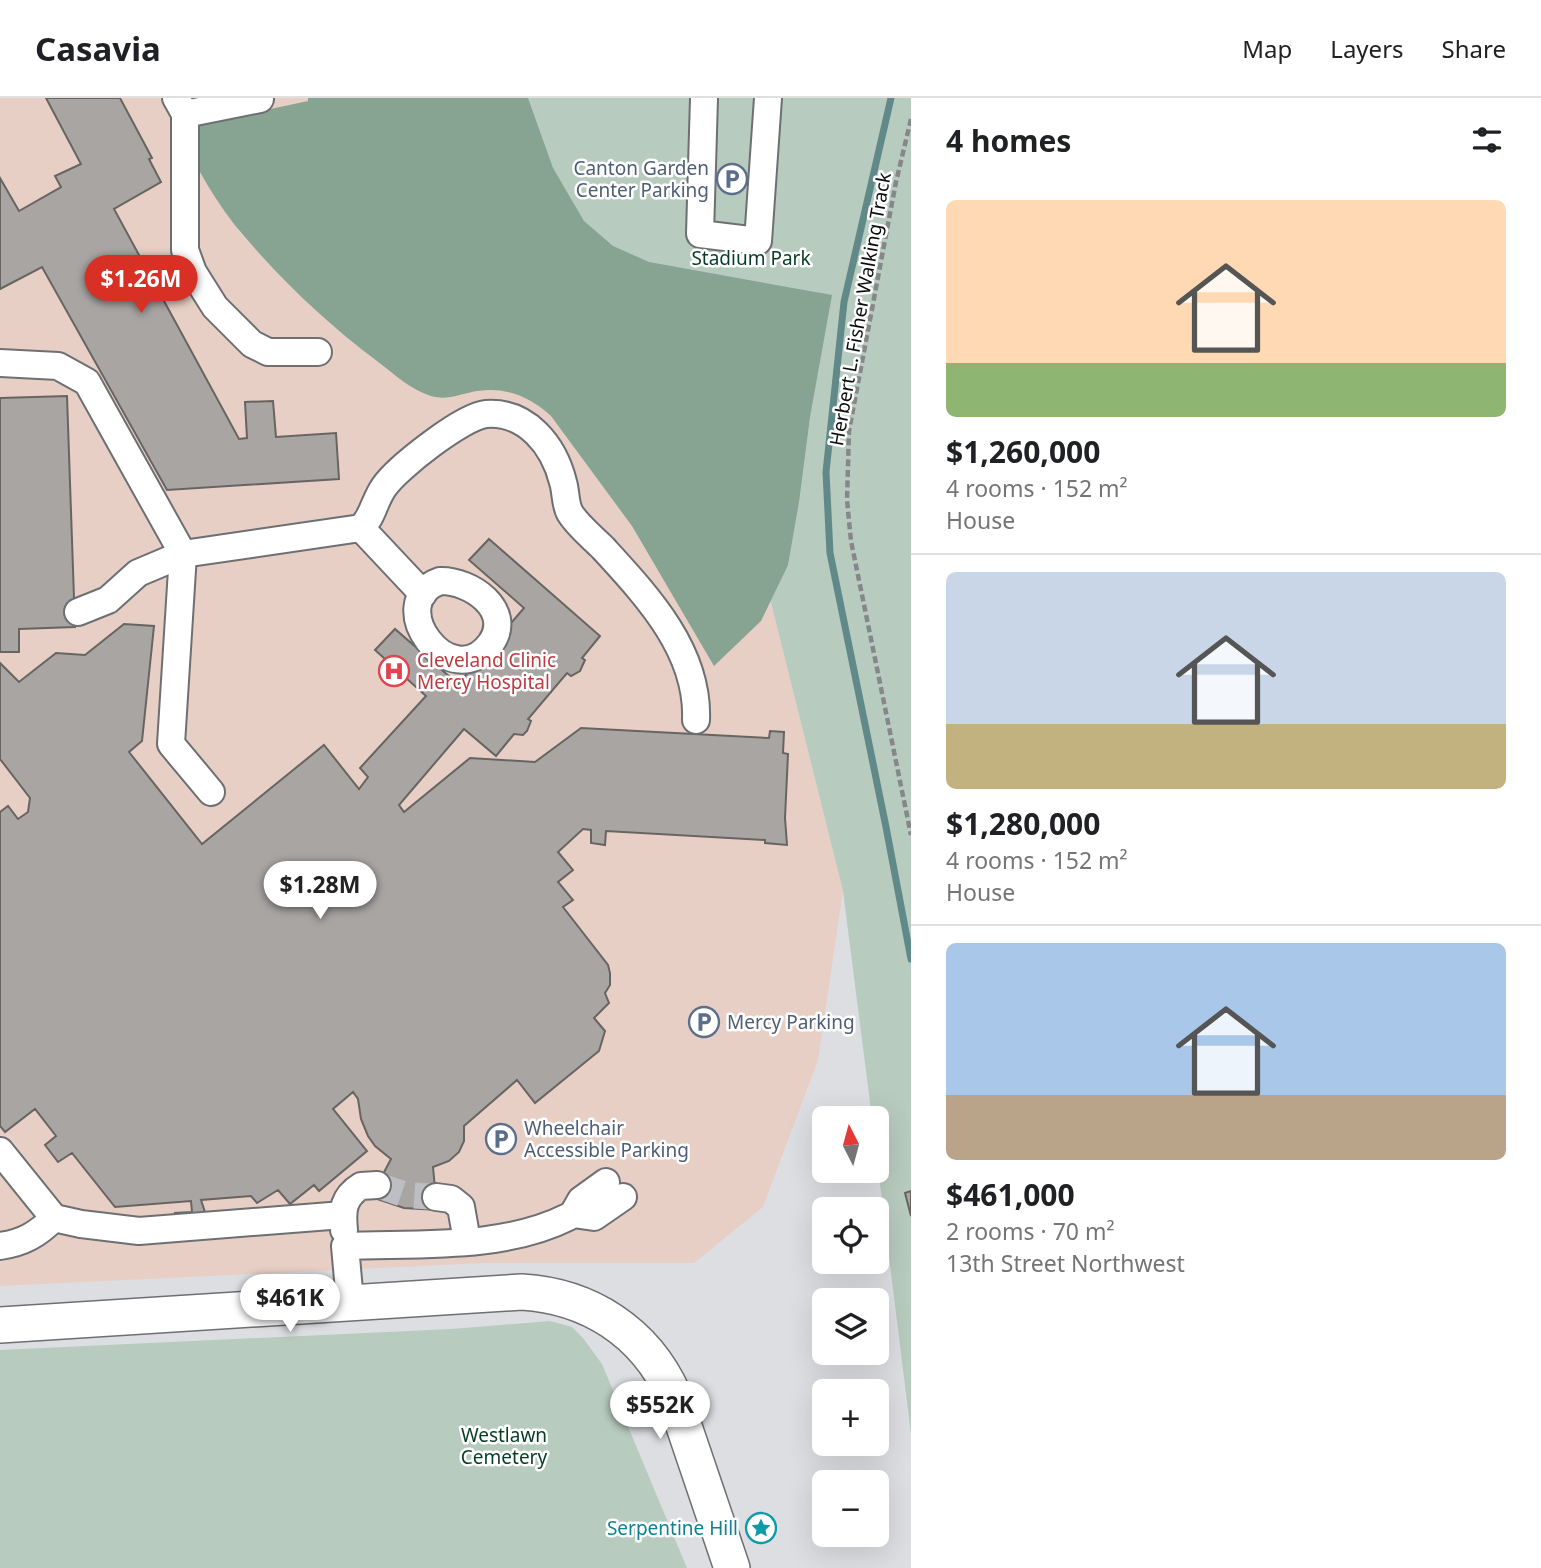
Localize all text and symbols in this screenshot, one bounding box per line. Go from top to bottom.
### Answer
text: Casavia [35,26,161,71]
text: Map [1242,32,1292,65]
text: Layers [1330,32,1404,65]
text: Share [1442,32,1506,65]
text: 4 homes [946,120,1071,161]
icon: filters [1468,121,1506,159]
place label: Canton Garden Center Parking [573,155,709,203]
parking icon: Canton Garden Center Parking [715,162,749,196]
street label: Herbert L. Fisher Walking Track [823,170,897,448]
park label: Stadium Park [691,245,811,271]
icon: home [1163,245,1289,371]
pin: $1.26M [84,256,198,315]
text: $1.26M [101,262,181,294]
text: $1,260,000 [946,431,1100,472]
text: 4 rooms · 152 m² [946,472,1128,504]
text: House [946,504,1015,536]
icon: home [1163,617,1289,743]
place label: Cleveland Clinic Mercy Hospital [417,647,556,695]
hospital icon: Cleveland Clinic Mercy Hospital [377,654,411,688]
text: $1,280,000 [946,803,1100,844]
text: 4 rooms · 152 m² [946,844,1128,876]
pin: $1.28M [263,862,377,921]
text: $1.28M [280,868,360,900]
text: House [946,876,1015,908]
icon: home [1163,988,1289,1114]
parking icon: Mercy Parking [687,1005,721,1039]
place label: Mercy Parking [727,1009,855,1035]
north arrow [812,1106,889,1183]
map controls [812,1106,889,1547]
place label: Wheelchair Accessible Parking [524,1115,689,1163]
parking icon: Wheelchair Accessible Parking [484,1122,518,1156]
text: $461,000 [946,1174,1075,1215]
button: locate [812,1197,889,1274]
text: 2 rooms · 70 m² [946,1215,1115,1247]
text: 13th Street Northwest [946,1247,1185,1279]
pin: $461K [241,1274,339,1334]
text: $461K [256,1281,324,1313]
button: layers [812,1288,889,1365]
button: + [812,1379,889,1456]
pin: $552K [611,1382,709,1441]
text: $552K [626,1388,694,1420]
park label: Westlawn Cemetery [461,1422,547,1470]
button: − [812,1470,889,1547]
place icon: Serpentine Hill [744,1511,778,1545]
place label: Serpentine Hill [607,1515,738,1541]

